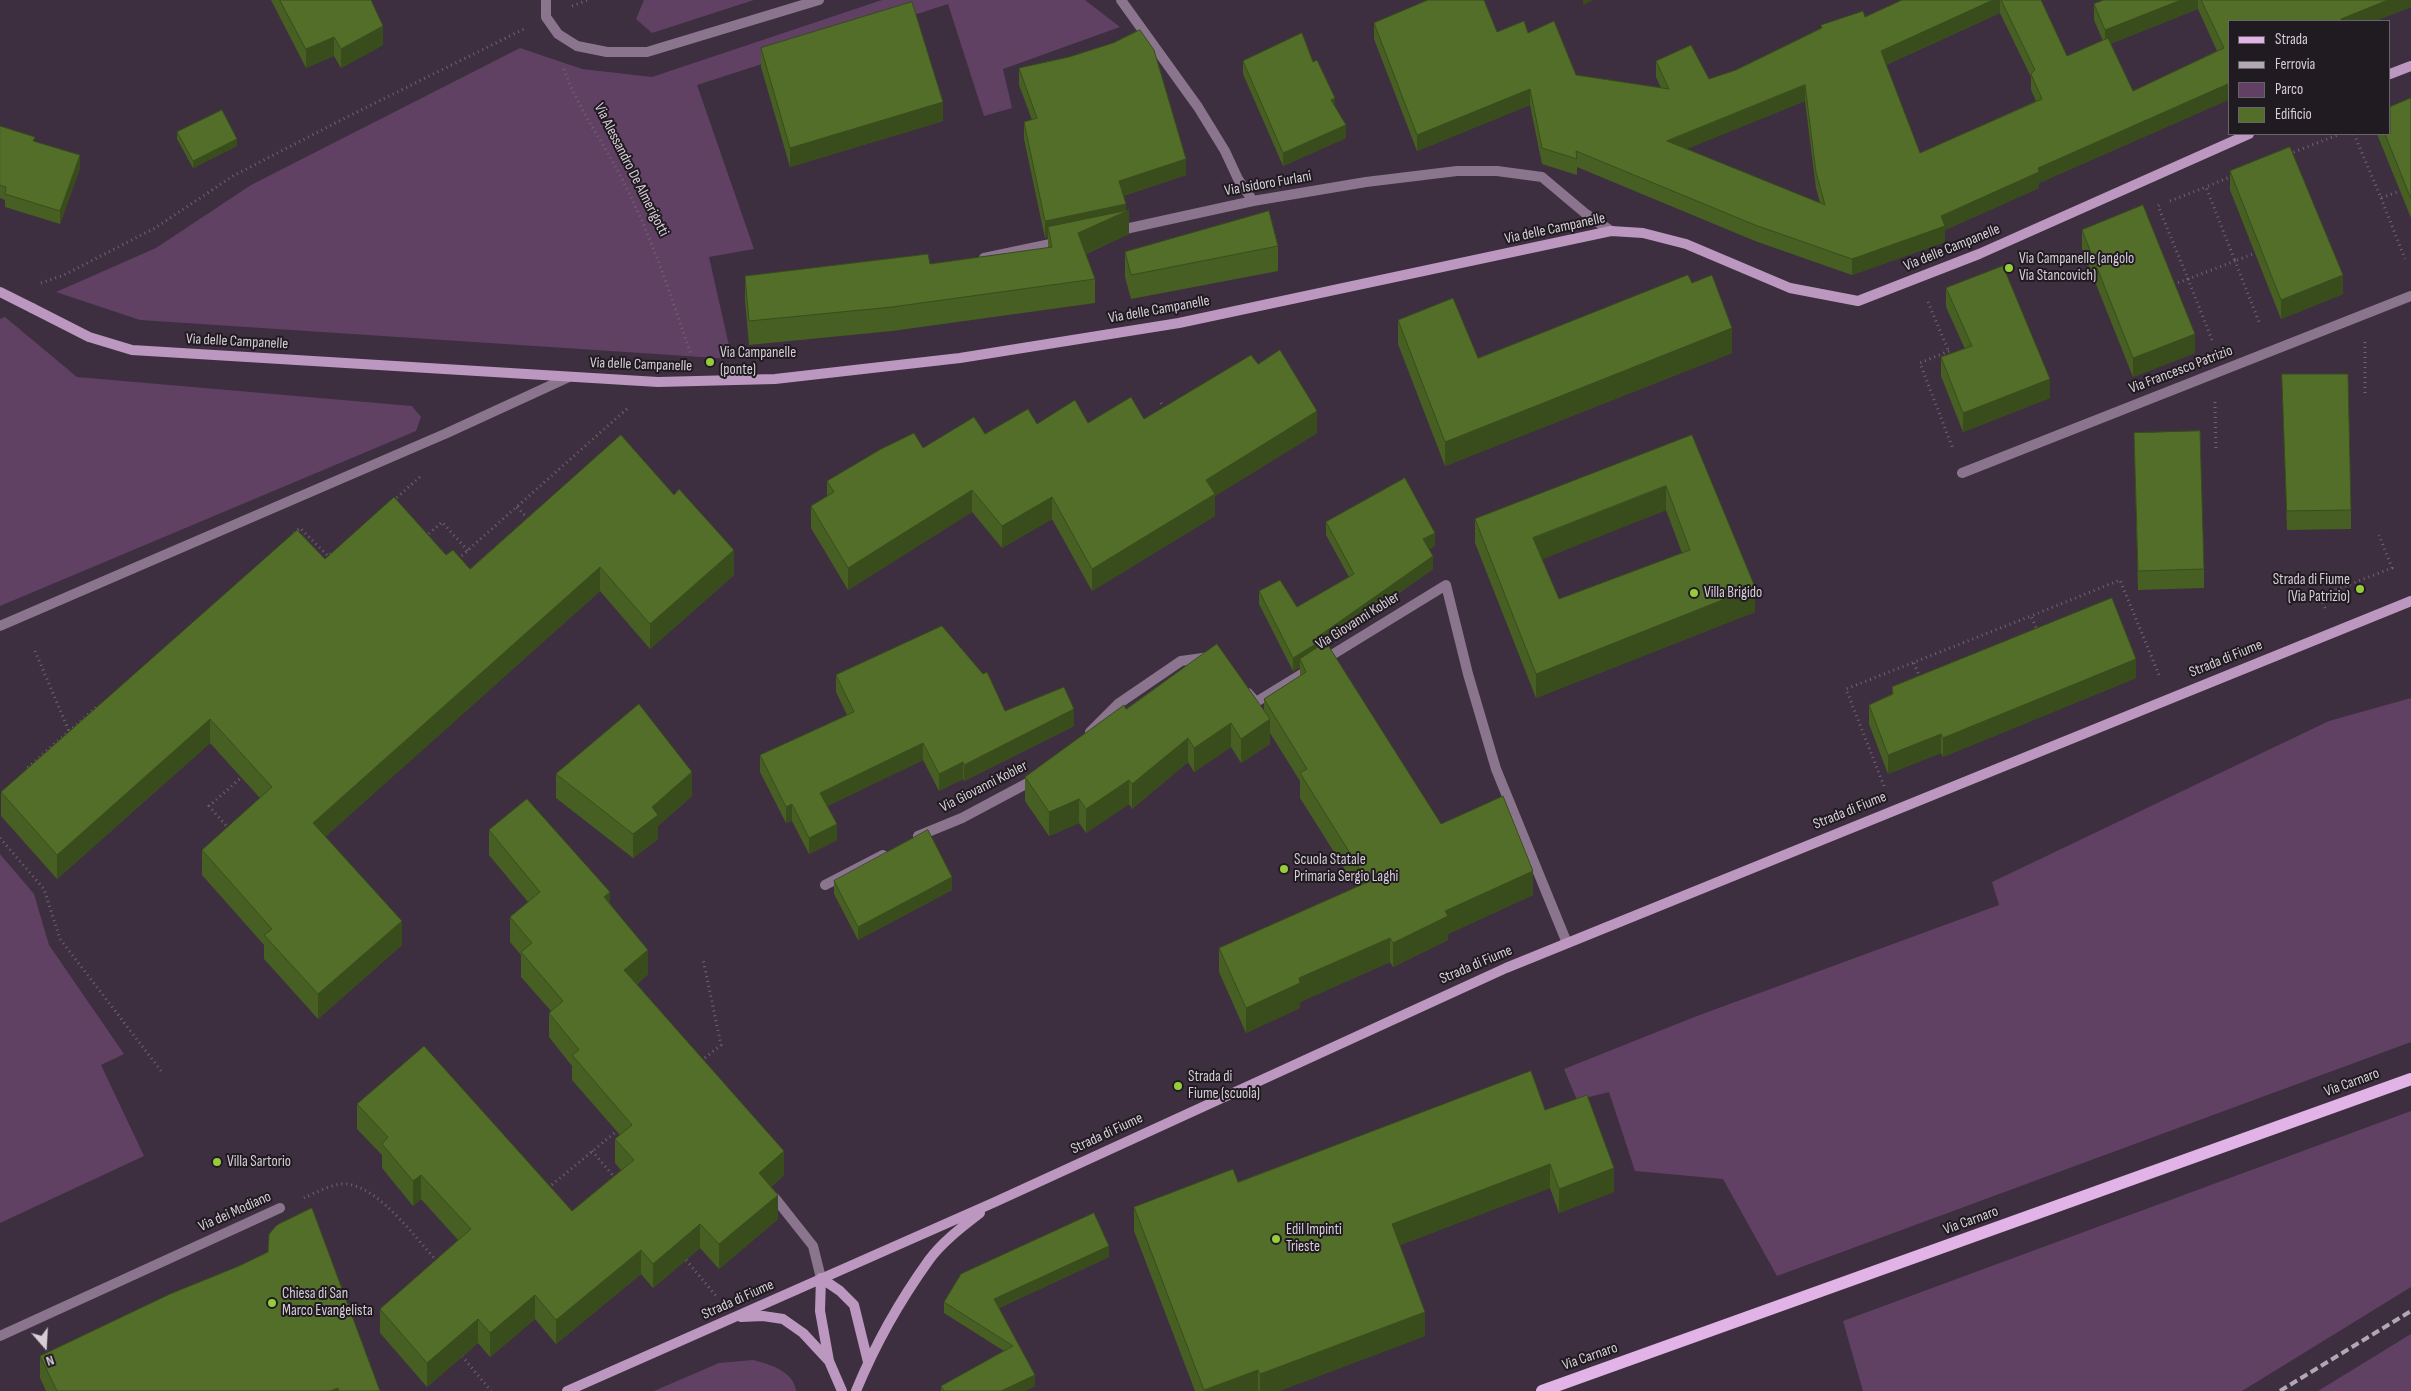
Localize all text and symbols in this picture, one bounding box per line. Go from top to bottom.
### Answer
legend [2228,20,2391,135]
text: Strada [2275,30,2308,49]
text: Ferrovia [2275,55,2315,74]
text: Parco [2275,80,2303,99]
street label: Via Alessandro De Almerigotti [590,100,672,240]
text: Edificio [2275,105,2312,124]
street label: Via Isidoro Furlani [1223,167,1313,201]
street label: Via delle Campanelle [1503,210,1607,248]
street label: Via delle Campanelle [1901,220,2003,276]
place label: Via Campanelle (angolo Via Stancovich) [2019,250,2134,285]
marker: Via Campanelle (angolo Via Stancovich) [2003,262,2015,274]
street label: Via delle Campanelle [1107,292,1211,328]
street label: Via delle Campanelle [185,330,289,354]
street label: Via Francesco Patrizio [2127,342,2235,398]
place label: Via Campanelle (ponte) [720,344,796,379]
street label: Via delle Campanelle [589,354,693,376]
marker: Via Campanelle (ponte) [704,356,716,368]
place label: Strada di Fiume (Via Patrizio) [2273,571,2350,606]
marker: Strada di Fiume (Via Patrizio) [2354,583,2366,595]
place label: Villa Brigido [1704,584,1762,602]
marker: Villa Brigido [1688,587,1700,599]
street label: Via Giovanni Kobler [1313,588,1403,654]
street label: Strada di Fiume [2187,636,2265,682]
street label: Via Giovanni Kobler [937,757,1031,817]
street label: Strada di Fiume [1811,788,1889,834]
place label: Scuola Statale Primaria Sergio Laghi [1294,851,1398,886]
marker: Scuola Statale Primaria Sergio Laghi [1278,863,1290,875]
street label: Strada di Fiume [1437,942,1515,988]
street label: Via Carnaro [2322,1065,2382,1101]
place label: Strada di Fiume (scuola) [1188,1068,1260,1103]
marker: Strada di Fiume (scuola) [1172,1080,1184,1092]
street label: Strada di Fiume [1068,1110,1146,1158]
place label: Villa Sartorio [227,1153,291,1171]
marker: Villa Sartorio [211,1156,223,1168]
street label: Via dei Modiano [196,1188,274,1236]
street label: Via Carnaro [1941,1203,2001,1239]
place label: Edil Impinti Trieste [1286,1221,1342,1256]
marker: Edil Impinti Trieste [1270,1233,1282,1245]
street label: Strada di Fiume [699,1276,777,1324]
place label: Chiesa di San Marco Evangelista [282,1285,373,1320]
marker: Chiesa di San Marco Evangelista [266,1297,278,1309]
north arrow [20,1321,70,1371]
street label: Via Carnaro [1560,1339,1620,1375]
text: N [44,1351,56,1370]

